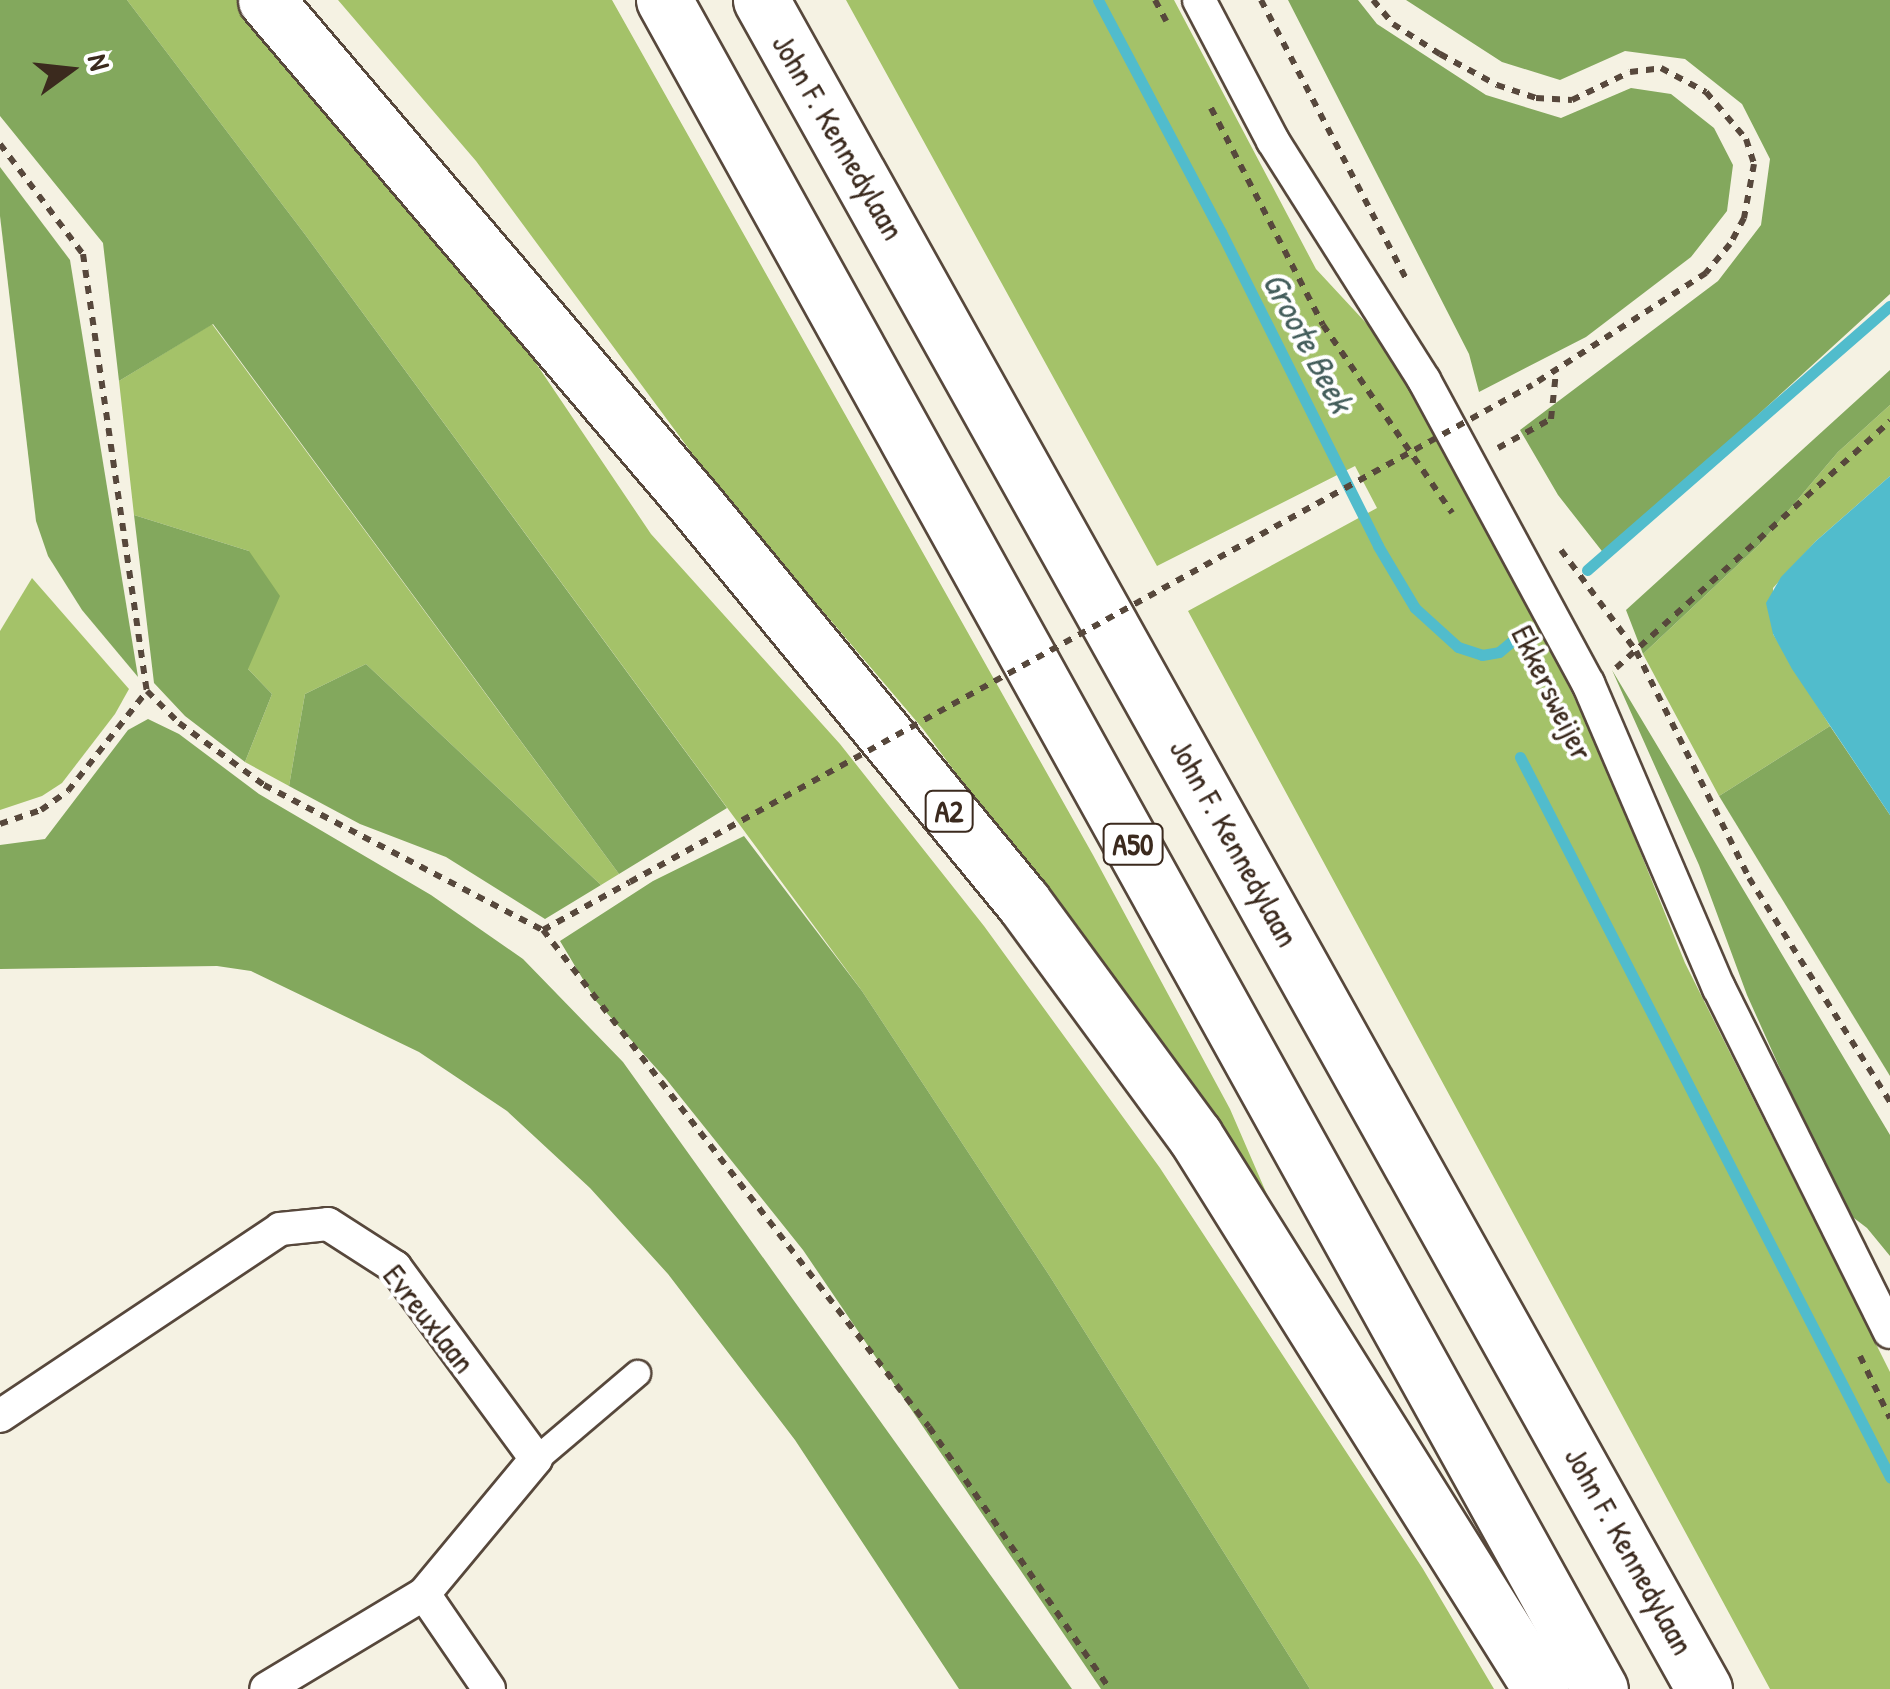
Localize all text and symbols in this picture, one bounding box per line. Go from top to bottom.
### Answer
north arrow [20,20,120,120]
street label: John F. Kennedylaan [764,27,912,247]
text: N [79,50,119,74]
water label: Groote Beek [1254,265,1362,419]
street label: Ekkersweijer [1503,619,1601,767]
street label: John F. Kennedylaan [1161,732,1307,954]
road number: A2 [924,786,974,836]
road number: A50 [1100,819,1166,869]
street label: Evreuxlaan [375,1257,483,1381]
street label: John F. Kennedylaan [1556,1440,1702,1662]

